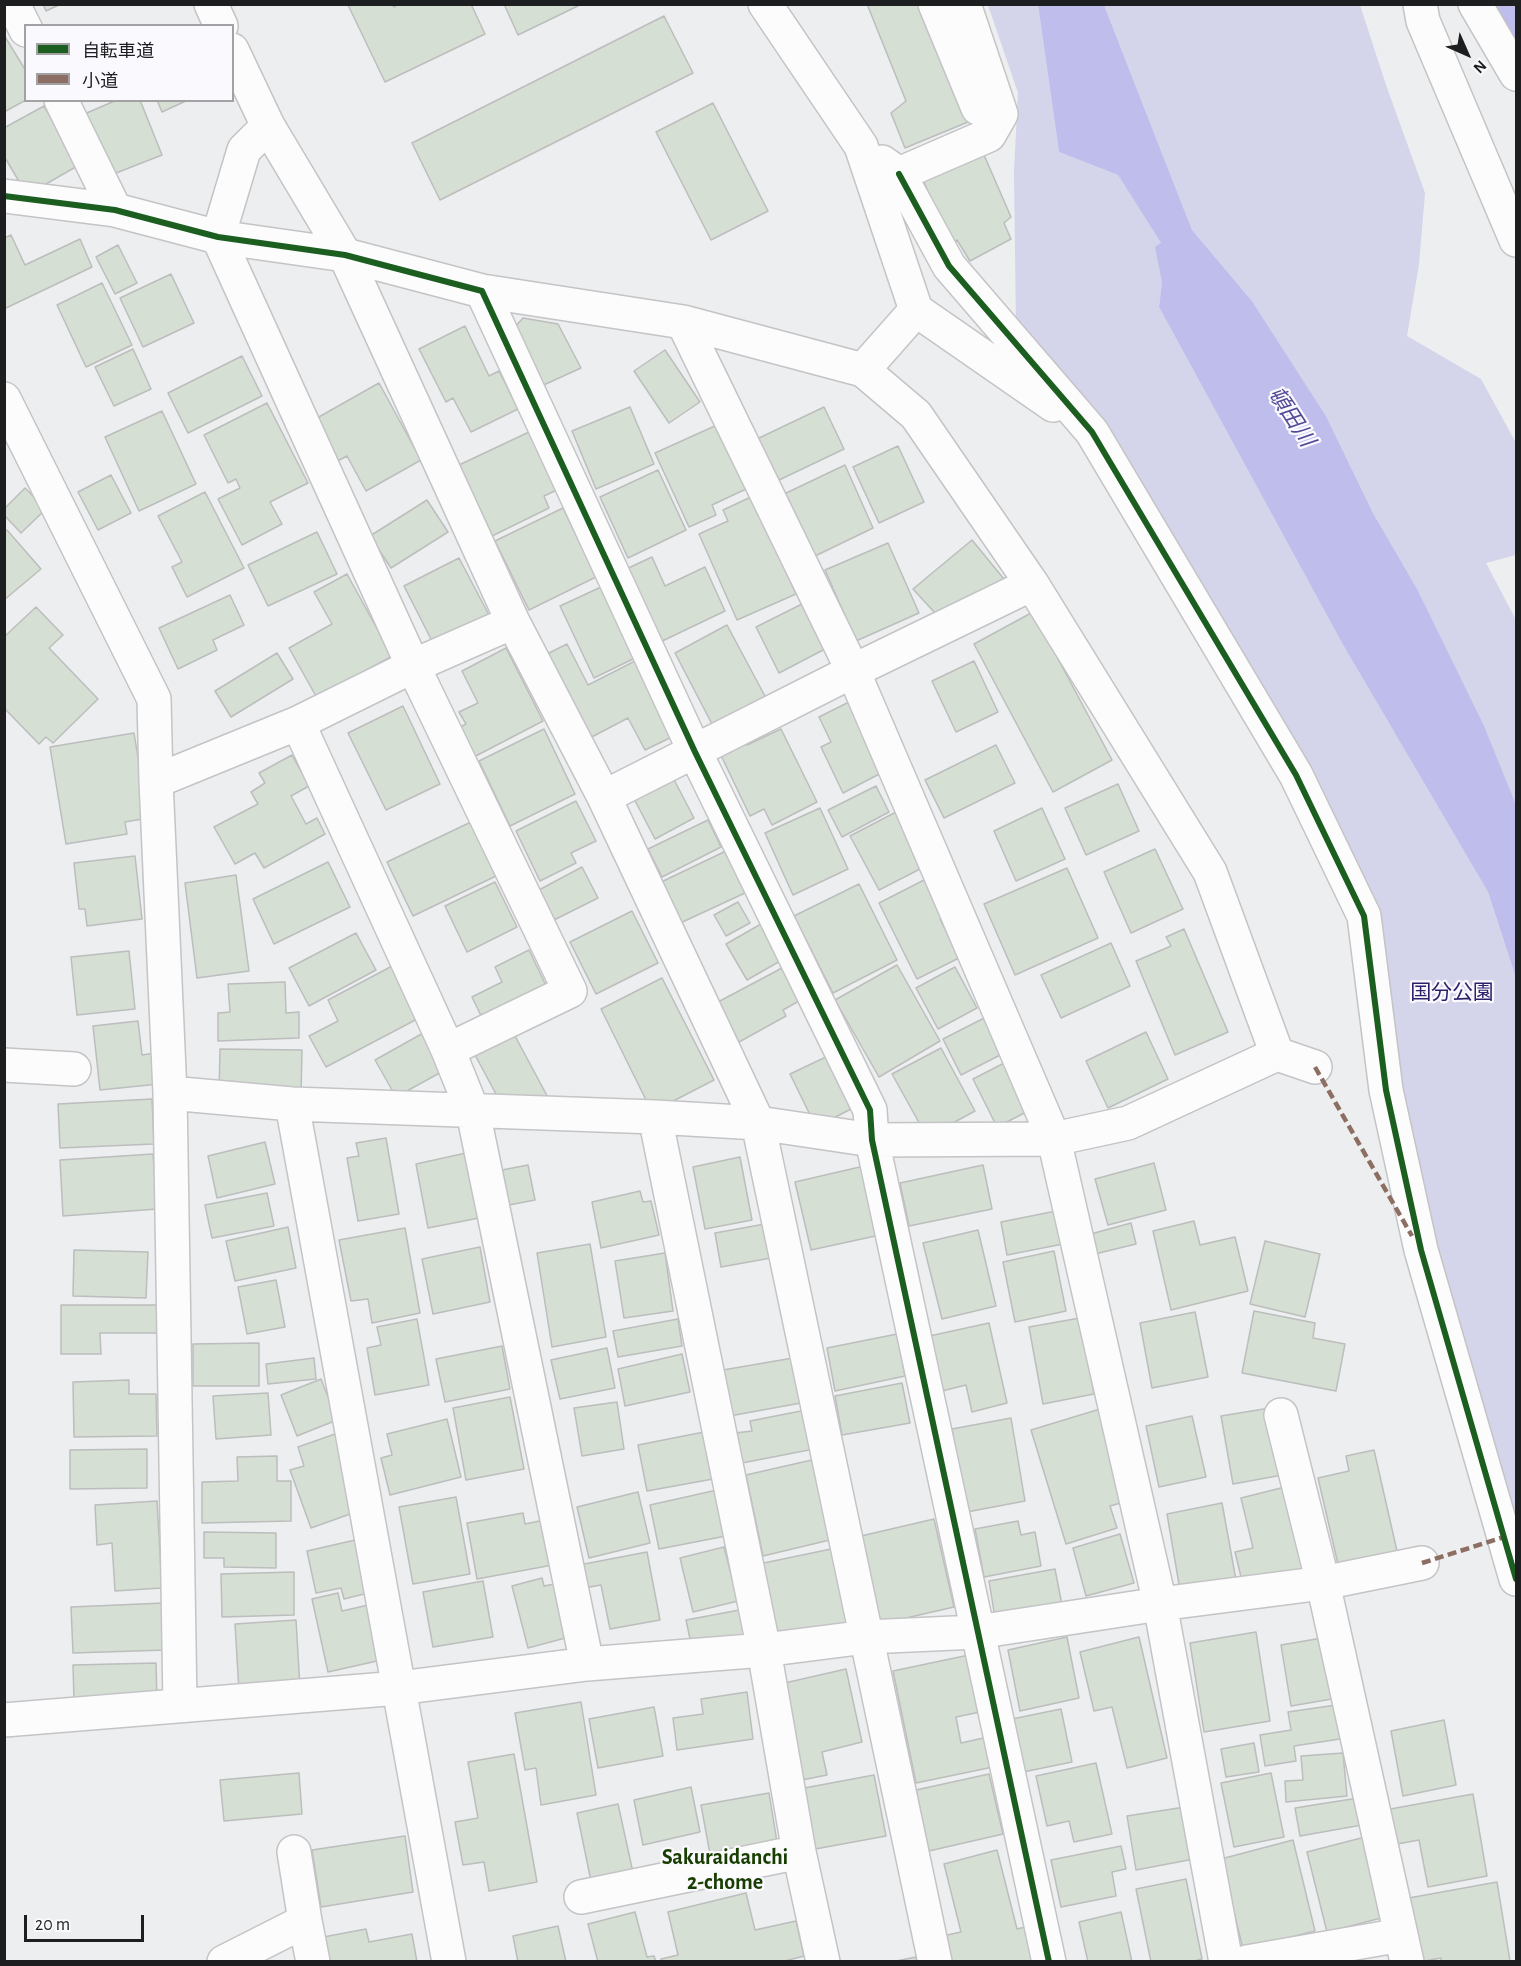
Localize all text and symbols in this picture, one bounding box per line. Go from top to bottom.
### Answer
legend [24,24,234,102]
north arrow [1437,24,1497,84]
text: 自転車道 [82,43,154,61]
text: N [1470,57,1489,76]
text: 小道 [82,73,118,91]
water label: 頓田川 [1262,382,1320,452]
park label: 国分公園 [1410,980,1494,1006]
district label: Sakuraidanchi 2-chome [662,1844,788,1896]
scale bar [27,1903,147,1941]
text: 20 m [35,1916,70,1934]

